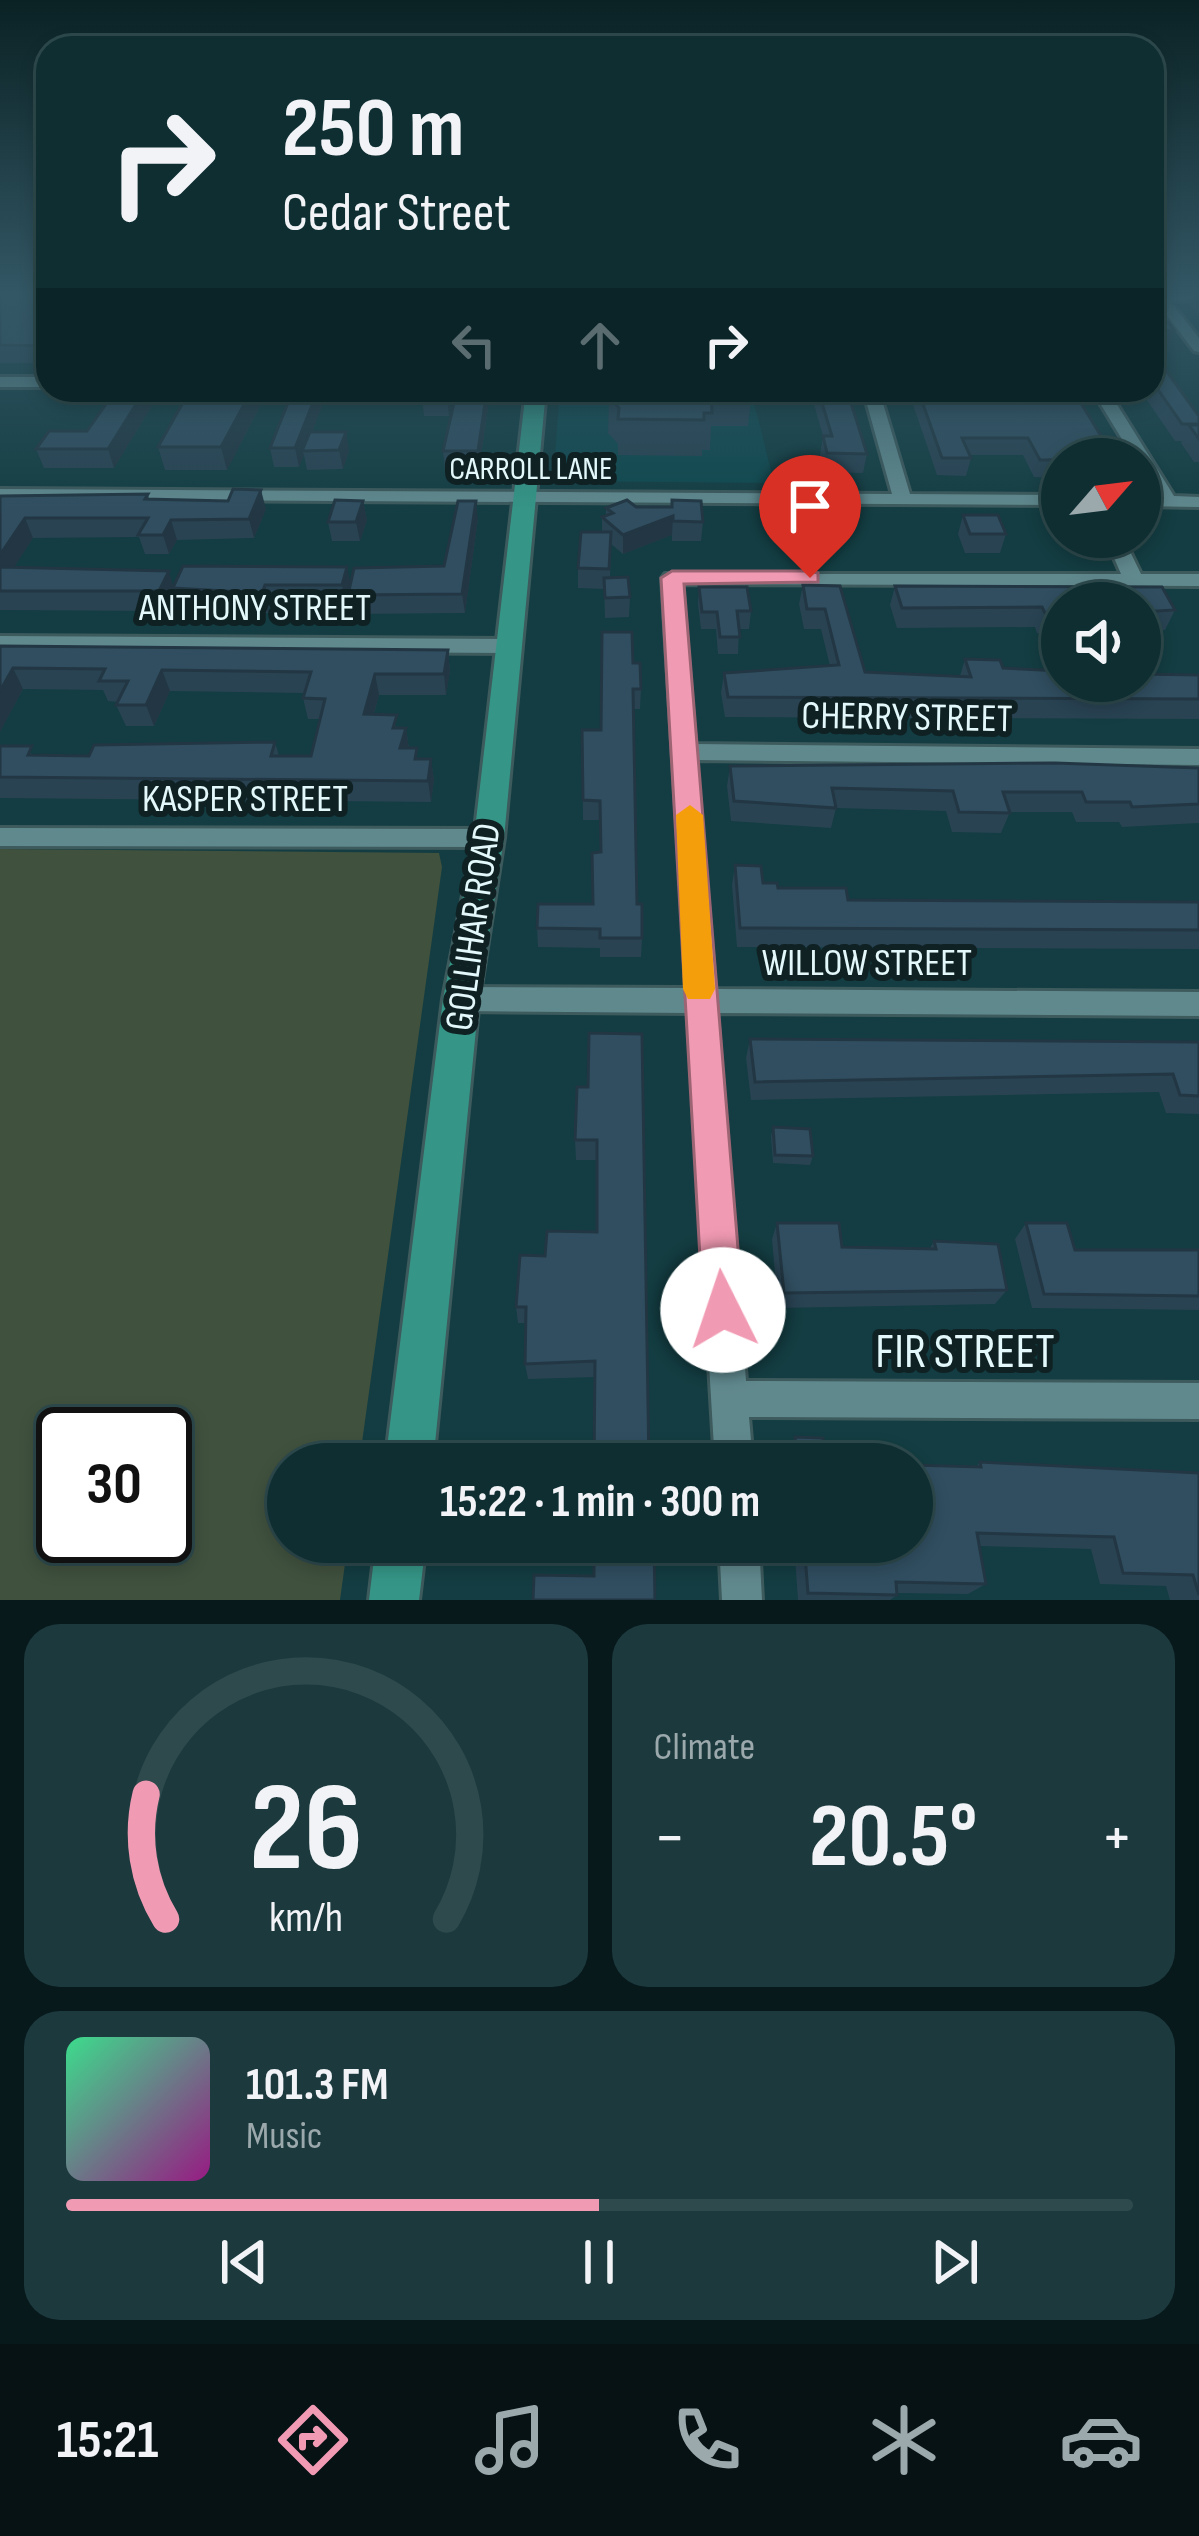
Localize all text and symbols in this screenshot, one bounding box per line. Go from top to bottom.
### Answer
text: 250 m [282,79,464,180]
icon: right [84,84,240,240]
text: Cedar Street [282,181,511,246]
icon: left [441,312,507,378]
icon: ahead [567,312,633,378]
icon: right [693,312,759,378]
north arrow [1041,438,1161,558]
map controls [1041,438,1161,702]
street label: CARROLL LANE [449,449,613,489]
pin [759,455,861,578]
icon: arrive [777,473,843,539]
button: sound [1041,582,1161,702]
street label: ANTHONY STREET [138,585,371,632]
street label: CHERRY STREET [801,693,1013,743]
street label: KASPER STREET [142,776,348,823]
street label: GOLLIHAR ROAD [436,820,512,1034]
street label: WILLOW STREET [762,940,972,987]
position arrow [660,1247,786,1373]
street label: FIR STREET [875,1324,1055,1381]
speed limit sign: 30 [36,1407,192,1563]
text: 15:22 · 1 min · 300 m [440,1475,760,1530]
text: Climate [654,1724,755,1771]
text: 26 [249,1756,362,1905]
text: 20.5° [809,1784,977,1892]
text: − [654,1799,686,1878]
text: + [1101,1799,1133,1878]
text: km/h [269,1891,343,1943]
text: 101.3 FM [246,2058,389,2113]
text: Music [246,2113,322,2160]
icon: previous [211,2229,277,2295]
icon: pause [566,2229,632,2295]
icon: next [922,2229,988,2295]
icon: directions [271,2398,355,2482]
icon: music [468,2398,552,2482]
icon: phone [665,2398,749,2482]
icon: climate [862,2398,946,2482]
icon: car [1059,2398,1143,2482]
text: 15:21 [56,2408,158,2473]

